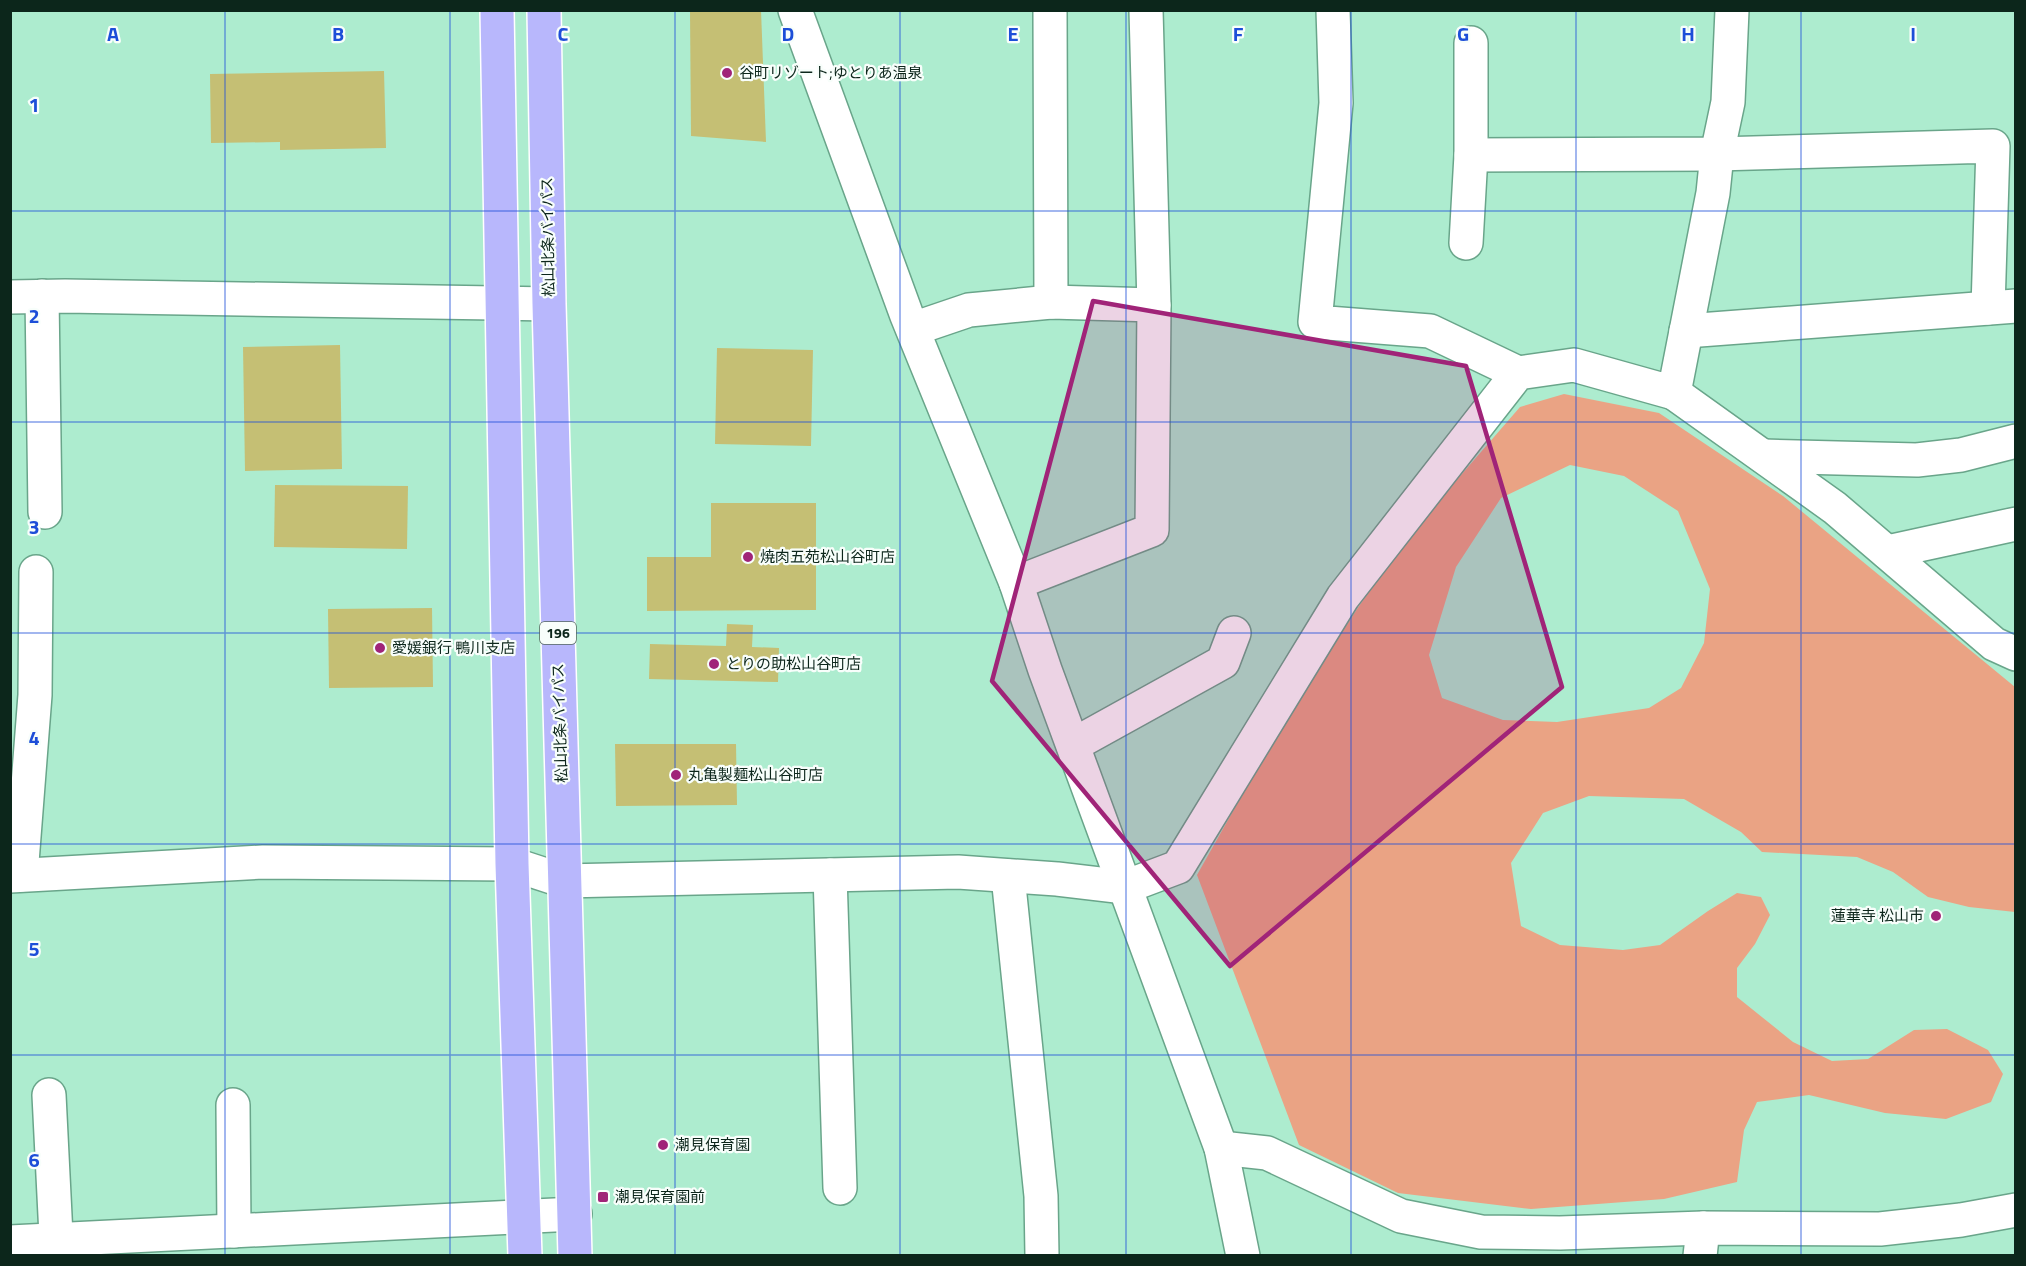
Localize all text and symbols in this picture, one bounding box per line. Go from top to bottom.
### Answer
text: A [107,18,119,49]
text: B [332,18,344,49]
text: C [558,18,569,49]
text: D [782,18,794,49]
text: E [1007,18,1019,49]
text: F [1233,18,1244,49]
text: G [1457,18,1469,49]
text: H [1681,18,1695,49]
text: I [1910,18,1916,49]
place label: 谷町リゾート;ゆとりあ温泉 [739,61,923,84]
marker: 谷町リゾート;ゆとりあ温泉 [720,66,734,80]
text: 1 [28,89,40,120]
street label: 松山北条バイパス [535,177,560,297]
text: 2 [28,300,40,331]
text: 3 [28,511,40,542]
place label: 焼肉五苑松山谷町店 [760,545,895,568]
marker: 焼肉五苑松山谷町店 [741,550,755,564]
road number: 196 [540,622,576,644]
place label: 愛媛銀行 鴨川支店 [392,636,515,659]
marker: 愛媛銀行 鴨川支店 [373,641,387,655]
place label: とりの助松山谷町店 [726,652,861,675]
marker: とりの助松山谷町店 [707,657,721,671]
street label: 松山北条バイパス [546,663,573,783]
text: 4 [28,722,40,753]
place label: 丸亀製麺松山谷町店 [688,763,823,786]
marker: 丸亀製麺松山谷町店 [669,768,683,782]
place label: 蓮華寺 松山市 [1831,904,1924,927]
marker: 蓮華寺 松山市 [1929,909,1943,923]
text: 5 [28,933,40,964]
place label: 潮見保育園 [675,1133,750,1156]
marker: 潮見保育園 [656,1138,670,1152]
text: 6 [28,1144,40,1175]
place label: 潮見保育園前 [615,1185,705,1208]
marker: 潮見保育園前 [596,1190,610,1204]

